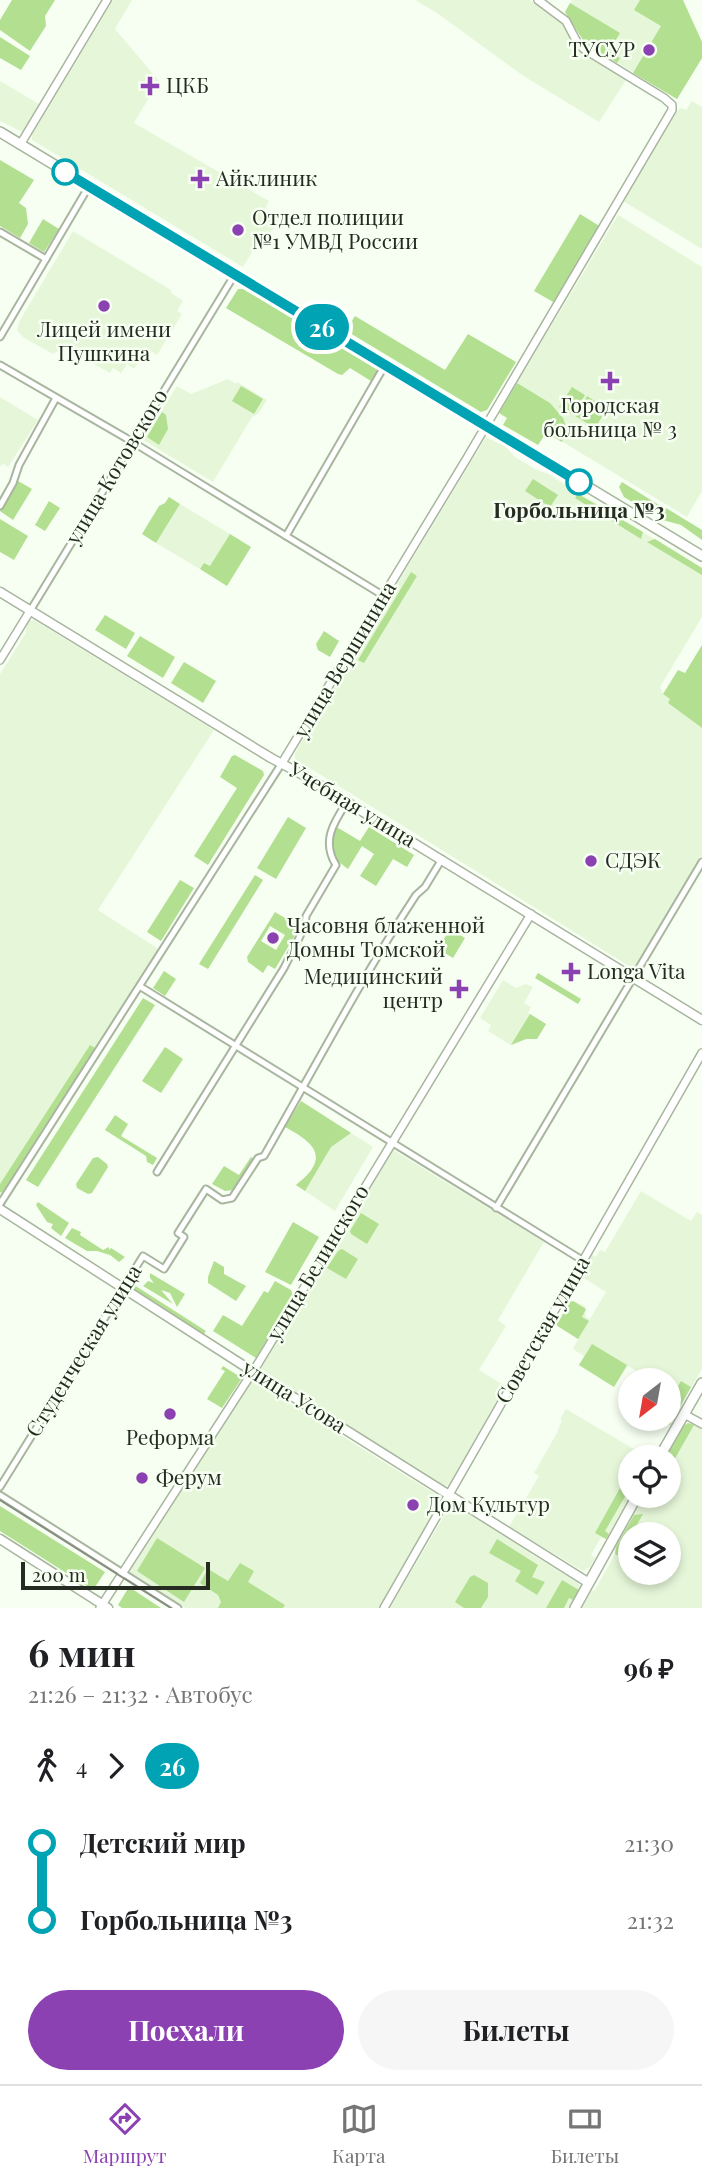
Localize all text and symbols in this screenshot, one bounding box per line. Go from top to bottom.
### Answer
place label: ТУСУР [568,34,635,62]
marker: ТУСУР [641,42,657,58]
place label: ЦКБ [166,70,209,98]
marker: ЦКБ [140,76,160,96]
unlabelled marker [52,159,78,185]
place label: Айклиник [215,163,317,191]
marker: Айклиник [190,169,210,189]
place label: Отдел полиции №1 УМВД России [252,202,418,254]
marker: Отдел полиции №1 УМВД России [230,222,246,238]
marker: Лицей имени Пушкина [96,298,112,314]
line badge: 26 [290,304,354,350]
text: 26 [309,311,335,343]
place label: Лицей имени Пушкина [36,314,171,366]
marker: Городская больница № 3 [600,371,620,391]
street label: улица Котовского [57,383,173,550]
place label: Городская больница № 3 [543,390,677,442]
marker: Горбольница №3 [566,469,592,495]
place label: Горбольница №3 [493,495,665,523]
street label: улица Вершинина [285,575,401,743]
street label: Учебная улица [283,754,422,853]
place label: СДЭК [605,845,661,873]
marker: СДЭК [583,853,599,869]
place label: Часовня блаженной Домны Томской [287,910,485,962]
marker: Часовня блаженной Домны Томской [265,930,281,946]
place label: Longa Vita [587,956,686,984]
place label: Медицинский центр [304,961,443,1013]
marker: Longa Vita [561,962,581,982]
marker: Медицинский центр [449,979,469,999]
street label: улица Белинского [258,1179,374,1346]
street label: Советская улица [488,1250,595,1408]
street label: Студенческая улица [18,1258,147,1441]
street label: улица Усова [237,1352,353,1439]
north arrow [618,1368,681,1432]
map controls [618,1368,681,1585]
marker: Реформа [162,1406,178,1422]
place label: Реформа [126,1422,215,1450]
button: locate [618,1445,681,1508]
place label: Ферум [156,1462,222,1490]
marker: Ферум [134,1470,150,1486]
place label: Дом Культур [427,1489,550,1517]
marker: Дом Культур [405,1497,421,1513]
button: layers [618,1522,681,1585]
scale bar [21,1559,210,1591]
text: 200 m [32,1561,86,1587]
text: 6 мин [28,1626,136,1677]
text: 96 ₽ [624,1650,674,1685]
text: 21:26 – 21:32 · Автобус [28,1678,253,1709]
icon: walk [28,1747,66,1785]
icon: forward [97,1747,135,1785]
text: 4 [76,1750,87,1781]
text: 26 [159,1750,185,1782]
text: Детский мир [80,1825,246,1860]
text: 21:30 [624,1827,674,1858]
text: Горбольница №3 [80,1902,293,1937]
text: 21:32 [627,1904,674,1935]
button: Поехали [28,1990,344,2070]
button: Билеты [358,1990,674,2070]
tab: Маршрут [83,2100,167,2168]
tab: Карта [332,2100,385,2168]
tab: Билеты [551,2100,619,2168]

